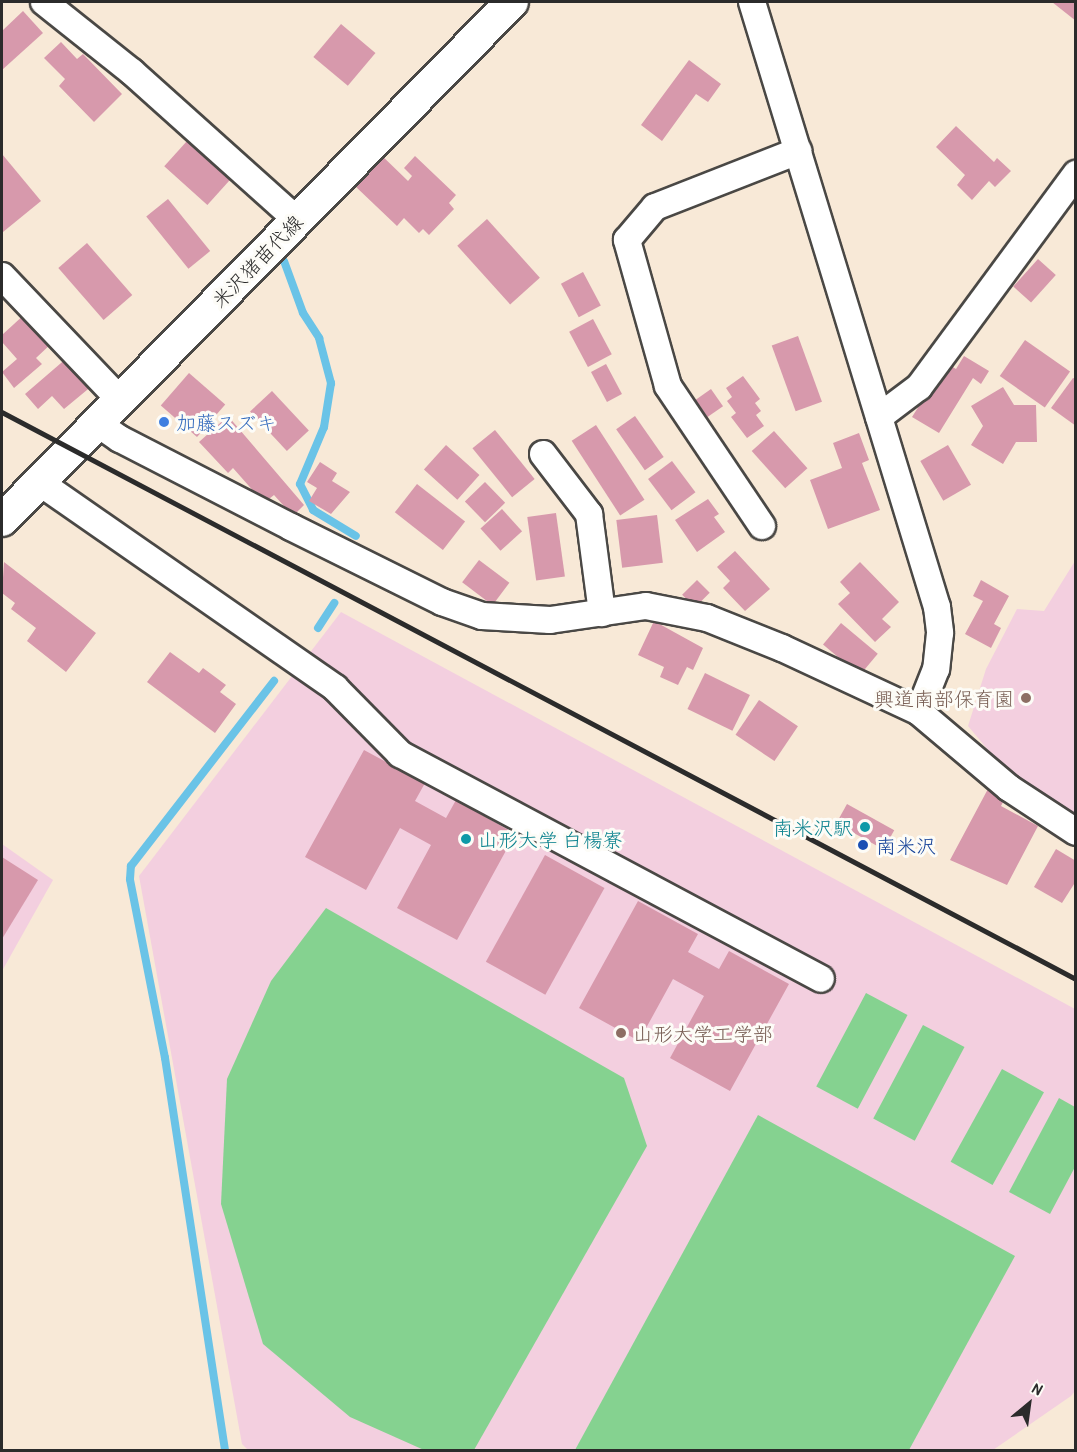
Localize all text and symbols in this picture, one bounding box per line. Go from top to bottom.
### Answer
street label: 米沢猪苗代線 [207,210,307,312]
place label: 加藤スズキ [176,410,276,434]
marker: 加藤スズキ [157,415,171,429]
place label: 興道南部保育園 [874,686,1014,710]
marker: 興道南部保育園 [1019,691,1033,705]
place label: 南米沢駅 [773,815,853,839]
marker: 南米沢駅 [858,820,872,834]
place label: 山形大学 白楊寮 [478,827,623,851]
marker: 山形大学 白楊寮 [459,832,473,846]
place label: 南米沢 [876,833,936,857]
marker: 南米沢 [854,836,872,854]
place label: 山形大学工学部 [633,1021,773,1045]
marker: 山形大学工学部 [614,1026,628,1040]
north arrow [999,1374,1059,1434]
text: N [1029,1377,1047,1400]

